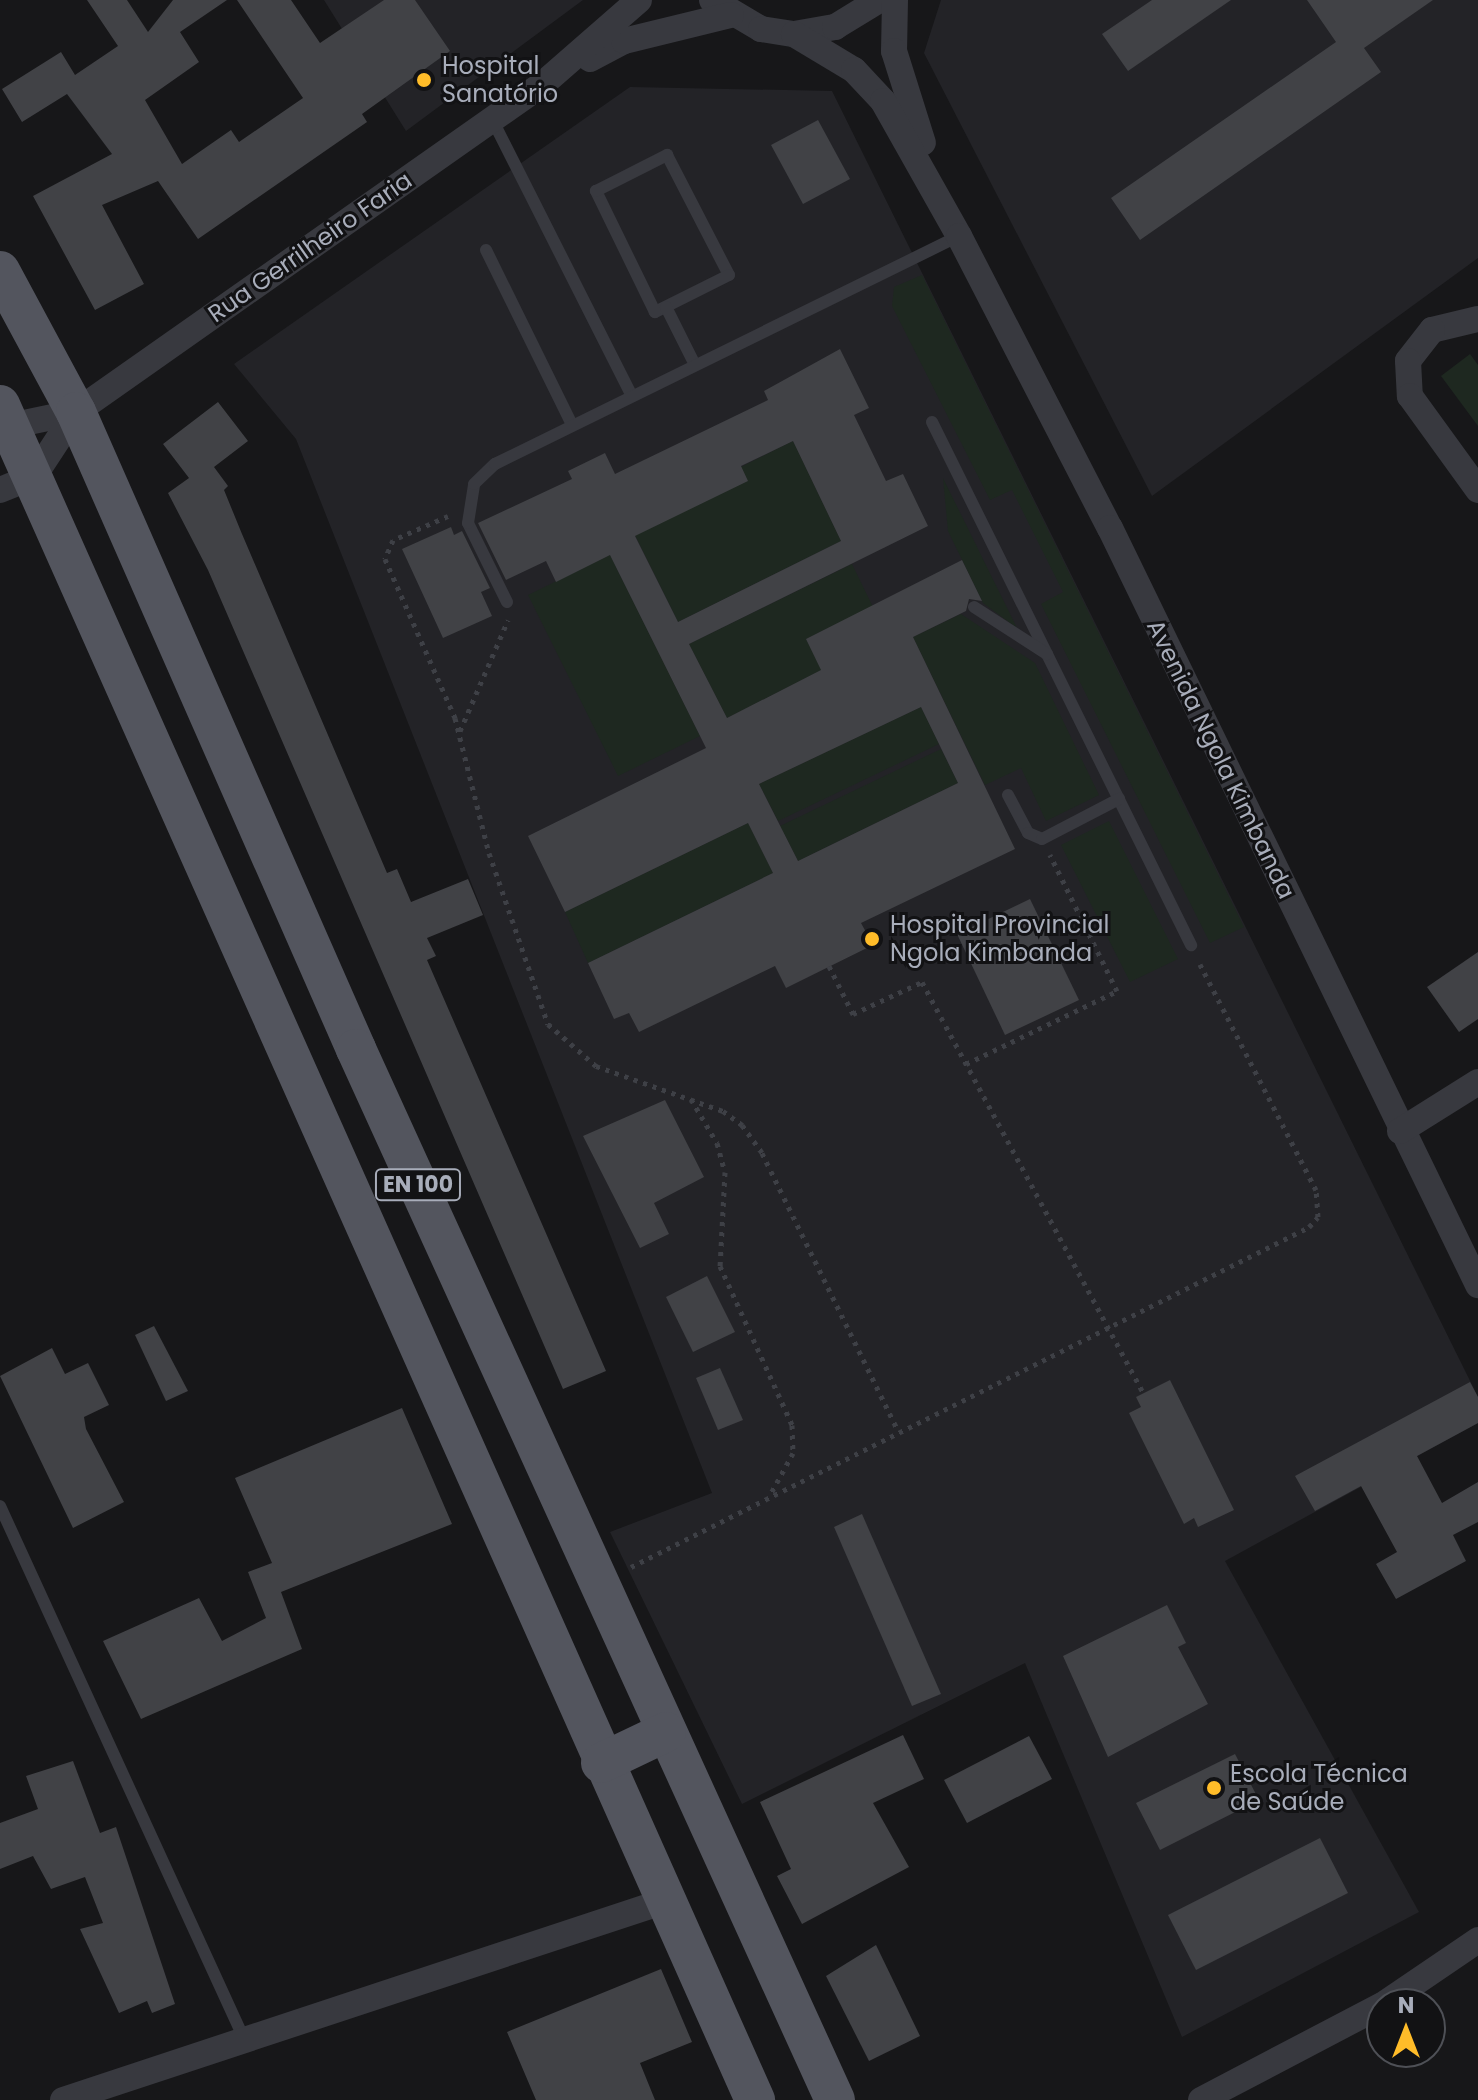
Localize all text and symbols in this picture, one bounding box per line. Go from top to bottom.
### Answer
place label: Hospital Sanatório [442,52,558,108]
marker: Hospital Sanatório [413,69,435,91]
street label: Rua Gerrilheiro Faria [203,166,417,328]
street label: Avenida Ngola Kimbanda [1141,615,1301,903]
place label: Hospital Provincial Ngola Kimbanda [890,911,1109,967]
marker: Hospital Provincial Ngola Kimbanda [861,928,883,950]
road number: EN 100 [374,1167,462,1203]
place label: Escola Técnica de Saúde [1230,1760,1408,1816]
marker: Escola Técnica de Saúde [1205,1779,1223,1797]
north arrow [1366,1988,1446,2068]
text: N [1398,1990,1414,2021]

